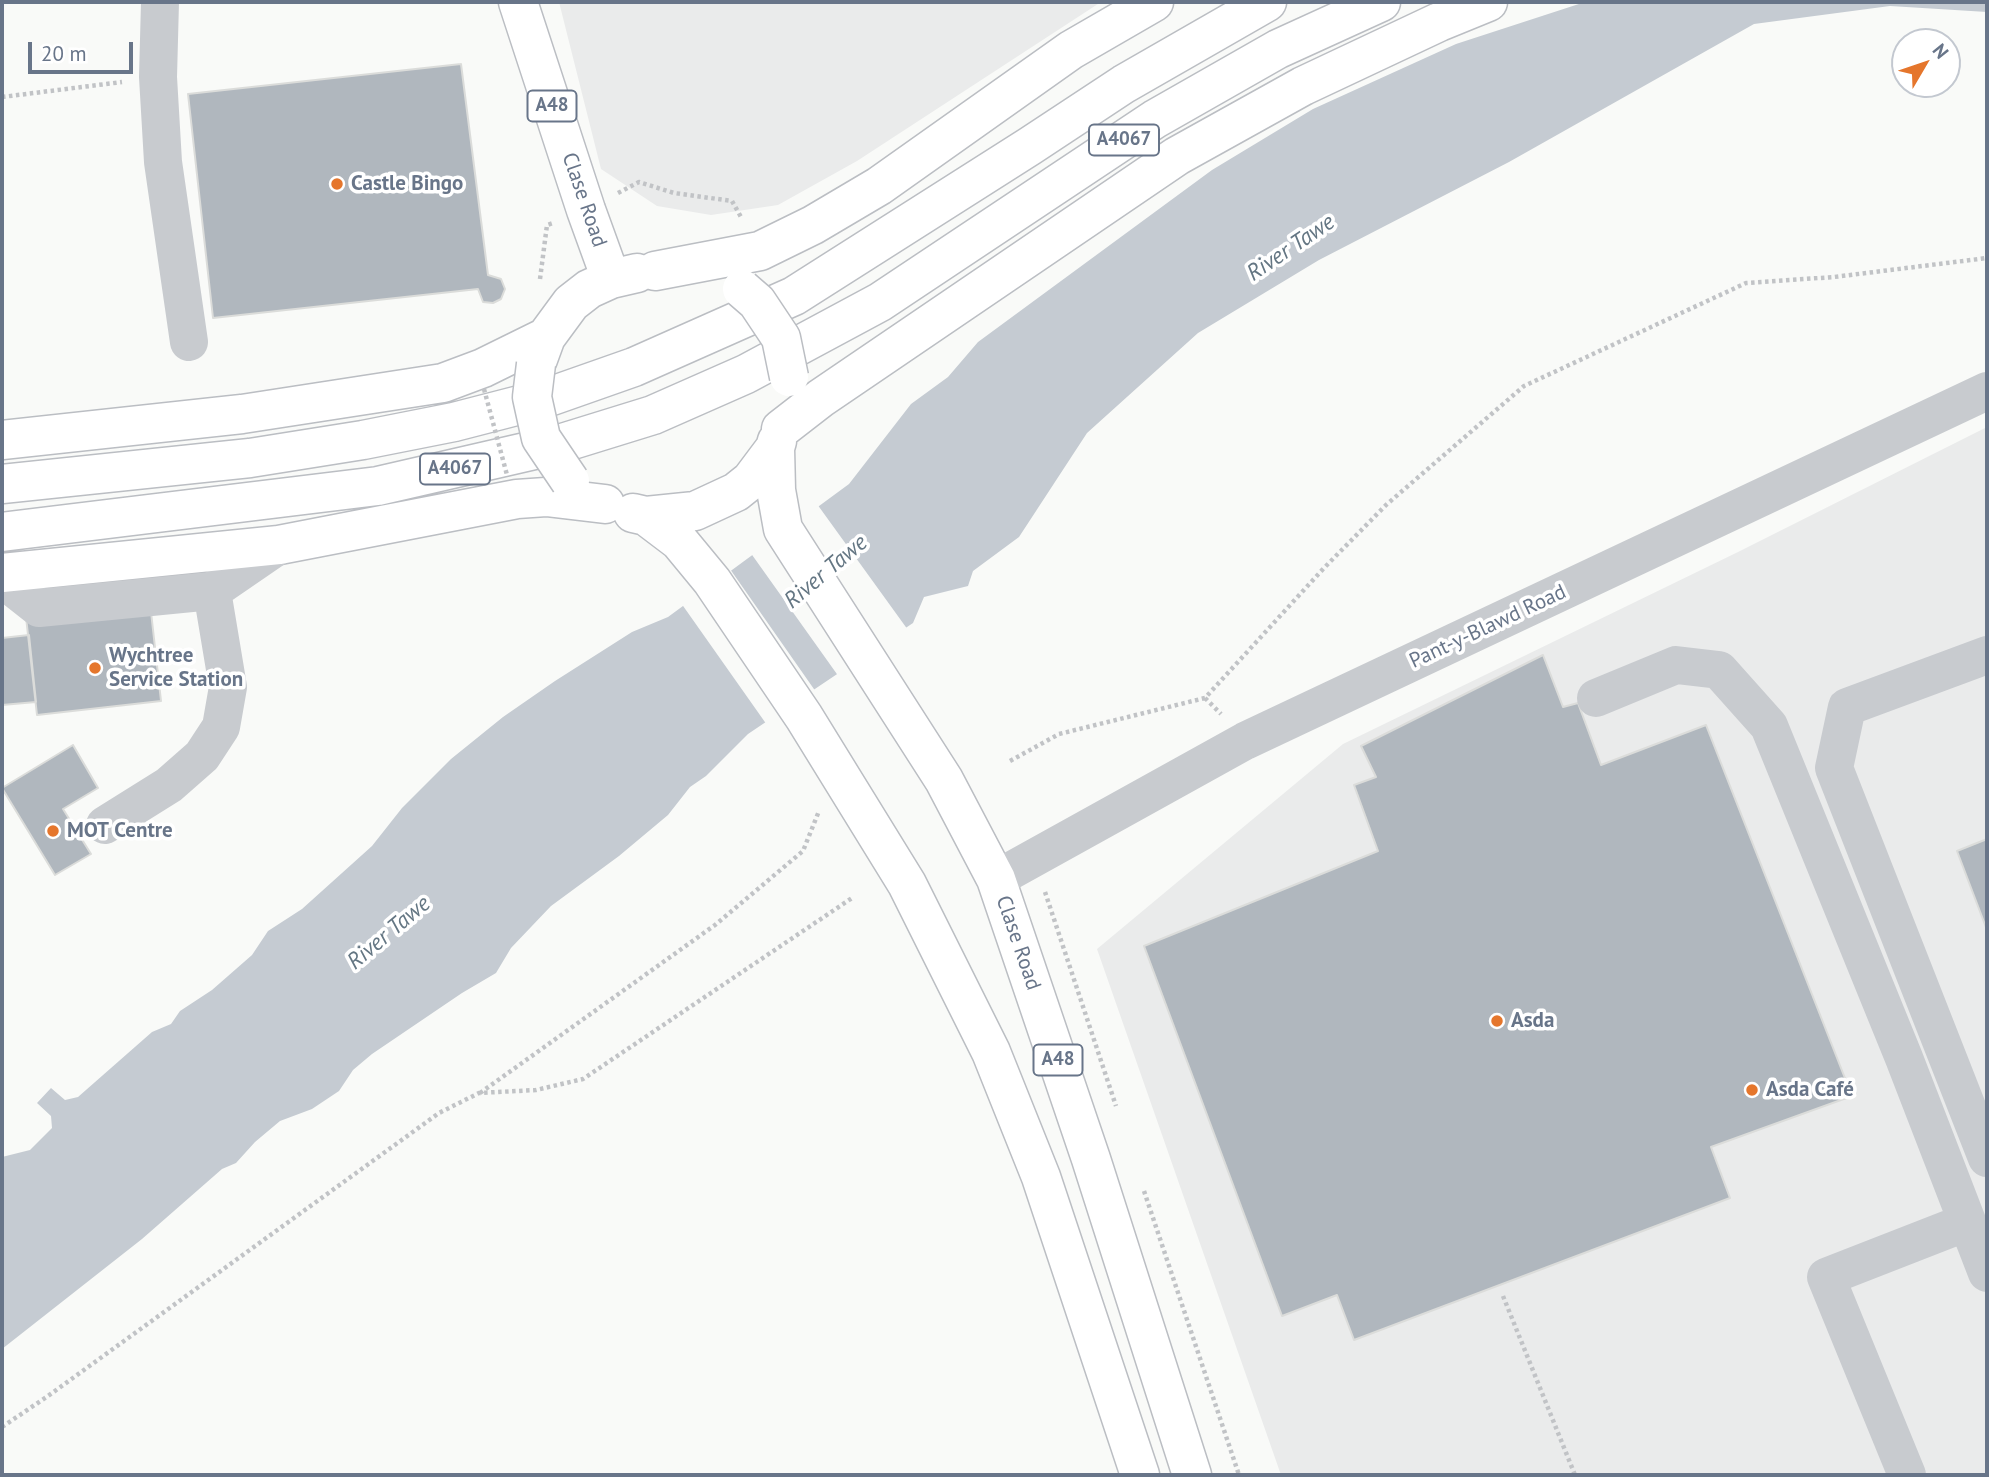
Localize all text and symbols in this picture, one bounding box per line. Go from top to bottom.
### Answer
scale bar [32,28,136,72]
north arrow [1891,28,1961,98]
text: N [1928,39,1954,63]
text: 20 m [41,40,87,67]
road number: A48 [528,90,576,122]
road number: A4067 [1089,124,1159,156]
street label: Clase Road [556,150,612,250]
place label: Castle Bingo [351,171,463,197]
marker: Castle Bingo [329,176,345,192]
water label: River Tawe [1242,209,1340,287]
road number: A4067 [420,454,490,484]
water label: River Tawe [779,529,873,615]
street label: Pant-y-Blawd Road [1406,580,1570,674]
place label: Wychtree Service Station [109,643,243,693]
marker: Wychtree Service Station [87,660,103,676]
place label: MOT Centre [67,818,173,844]
marker: MOT Centre [45,823,61,839]
water label: River Tawe [342,890,436,976]
street label: Clase Road [990,893,1046,993]
place label: Asda [1511,1008,1554,1034]
marker: Asda [1489,1013,1505,1029]
road number: A48 [1034,1044,1082,1076]
place label: Asda Café [1766,1077,1854,1103]
marker: Asda Café [1744,1082,1760,1098]

